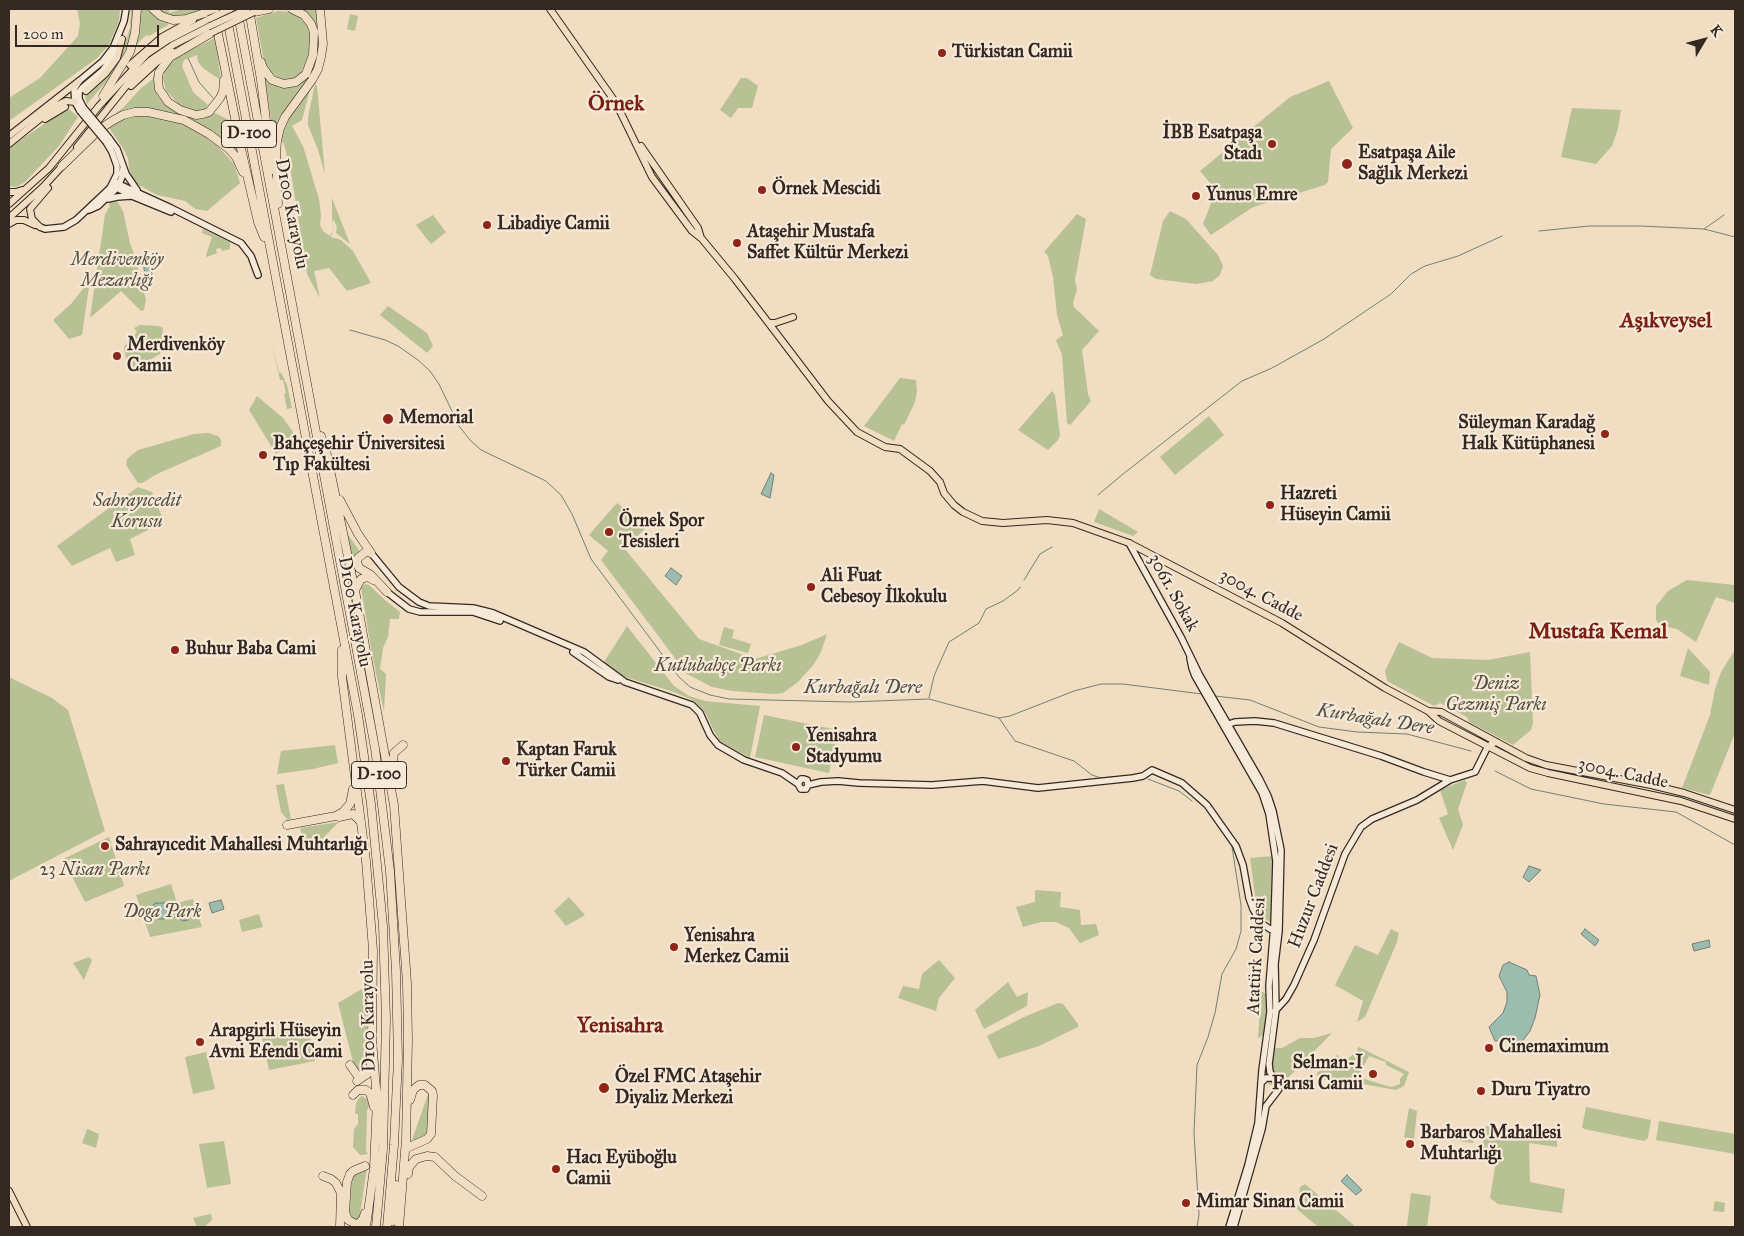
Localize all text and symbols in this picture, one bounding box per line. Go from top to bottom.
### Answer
scale bar [18,15,161,47]
north arrow [1679,15,1729,65]
text: K [1707,22,1726,40]
text: 200 m [23,25,64,43]
place label: Türkistan Camii [952,42,1073,64]
marker: Türkistan Camii [936,47,948,59]
district label: Örnek [588,92,644,118]
road number: D-100 [222,120,276,148]
place label: İBB Esatpaşa Stadı [1162,123,1262,166]
marker: İBB Esatpaşa Stadı [1266,138,1278,150]
place label: Esatpaşa Aile Sağlık Merkezi [1358,143,1468,186]
street label: D100 Karayolu [270,157,312,271]
marker: Esatpaşa Aile Sağlık Merkezi [1340,157,1354,171]
place label: Örnek Mescidi [772,179,881,201]
marker: Örnek Mescidi [756,184,768,196]
place label: Yunus Emre [1206,185,1298,207]
marker: Yunus Emre [1190,190,1202,202]
place label: Libadiye Camii [497,214,610,236]
marker: Libadiye Camii [481,219,493,231]
place label: Ataşehir Mustafa Saffet Kültür Merkezi [747,222,908,264]
marker: Ataşehir Mustafa Saffet Kültür Merkezi [731,237,743,249]
park label: Merdivenköy Mezarlığı [71,250,163,292]
district label: Aşıkveysel [1620,309,1712,335]
place label: Merdivenköy Camii [127,335,225,378]
marker: Merdivenköy Camii [111,350,123,362]
place label: Memorial [399,408,473,430]
marker: Memorial [381,412,395,426]
place label: Süleyman Karadağ Halk Kütüphanesi [1458,413,1595,456]
marker: Süleyman Karadağ Halk Kütüphanesi [1599,428,1611,440]
place label: Bahçeşehir Üniversitesi Tıp Fakültesi [273,434,445,476]
marker: Bahçeşehir Üniversitesi Tıp Fakültesi [257,449,269,461]
place label: Hazreti Hüseyin Camii [1280,484,1391,526]
park label: Sahrayıcedit Korusu [93,491,181,534]
marker: Hazreti Hüseyin Camii [1264,499,1276,511]
place label: Örnek Spor Tesisleri [619,511,704,554]
marker: Örnek Spor Tesisleri [603,526,615,538]
street label: 3061. Sokak [1143,550,1203,636]
street label: D100 Karayolu [333,555,375,669]
street label: 3004. Cadde [1215,565,1307,627]
place label: Ali Fuat Cebesoy İlkokulu [821,566,947,608]
marker: Ali Fuat Cebesoy İlkokulu [805,581,817,593]
district label: Mustafa Kemal [1528,620,1668,646]
place label: Buhur Baba Cami [185,639,316,661]
marker: Buhur Baba Cami [169,644,181,656]
park label: Kutlubahçe Parkı [654,656,782,678]
park label: Deniz Gezmiş Parkı [1445,674,1547,716]
water label: Kurbağalı Dere [804,677,922,699]
water label: Kurbağalı Dere [1315,699,1435,741]
place label: Yenisahra Stadyumu [806,726,882,769]
place label: Kaptan Faruk Türker Camii [516,740,617,782]
marker: Yenisahra Stadyumu [790,741,802,753]
street label: 3004. Cadde [1576,754,1670,794]
marker: Kaptan Faruk Türker Camii [500,755,512,767]
road number: D-100 [352,762,406,788]
place label: Sahrayıcedit Mahallesi Muhtarlığı [115,835,368,857]
marker: Sahrayıcedit Mahallesi Muhtarlığı [99,840,111,852]
street label: Huzur Caddesi [1284,841,1344,951]
park label: 23 Nisan Parkı [40,860,150,882]
street label: Atatürk Caddesi [1243,897,1271,1015]
park label: Doga Park [123,902,201,924]
place label: Yenisahra Merkez Camii [684,926,789,969]
marker: Yenisahra Merkez Camii [668,941,680,953]
street label: D100 Karayolu [357,960,381,1072]
district label: Yenisahra [577,1014,663,1040]
place label: Arapgirli Hüseyin Avni Efendi Cami [210,1021,343,1064]
marker: Arapgirli Hüseyin Avni Efendi Cami [194,1036,206,1048]
place label: Cinemaximum [1499,1037,1609,1059]
marker: Cinemaximum [1483,1042,1495,1054]
place label: Selman-I Farısi Camii [1272,1053,1363,1096]
place label: Özel FMC Ataşehir Diyaliz Merkezi [615,1067,761,1110]
marker: Selman-I Farısi Camii [1367,1068,1379,1080]
place label: Duru Tiyatro [1491,1080,1590,1102]
marker: Özel FMC Ataşehir Diyaliz Merkezi [597,1081,611,1095]
marker: Duru Tiyatro [1475,1085,1487,1097]
place label: Barbaros Mahallesi Muhtarlığı [1420,1123,1561,1166]
marker: Barbaros Mahallesi Muhtarlığı [1404,1138,1416,1150]
place label: Hacı Eyüboğlu Camii [566,1148,677,1190]
marker: Hacı Eyüboğlu Camii [550,1163,562,1175]
place label: Mimar Sinan Camii [1196,1192,1344,1214]
marker: Mimar Sinan Camii [1180,1197,1192,1209]

